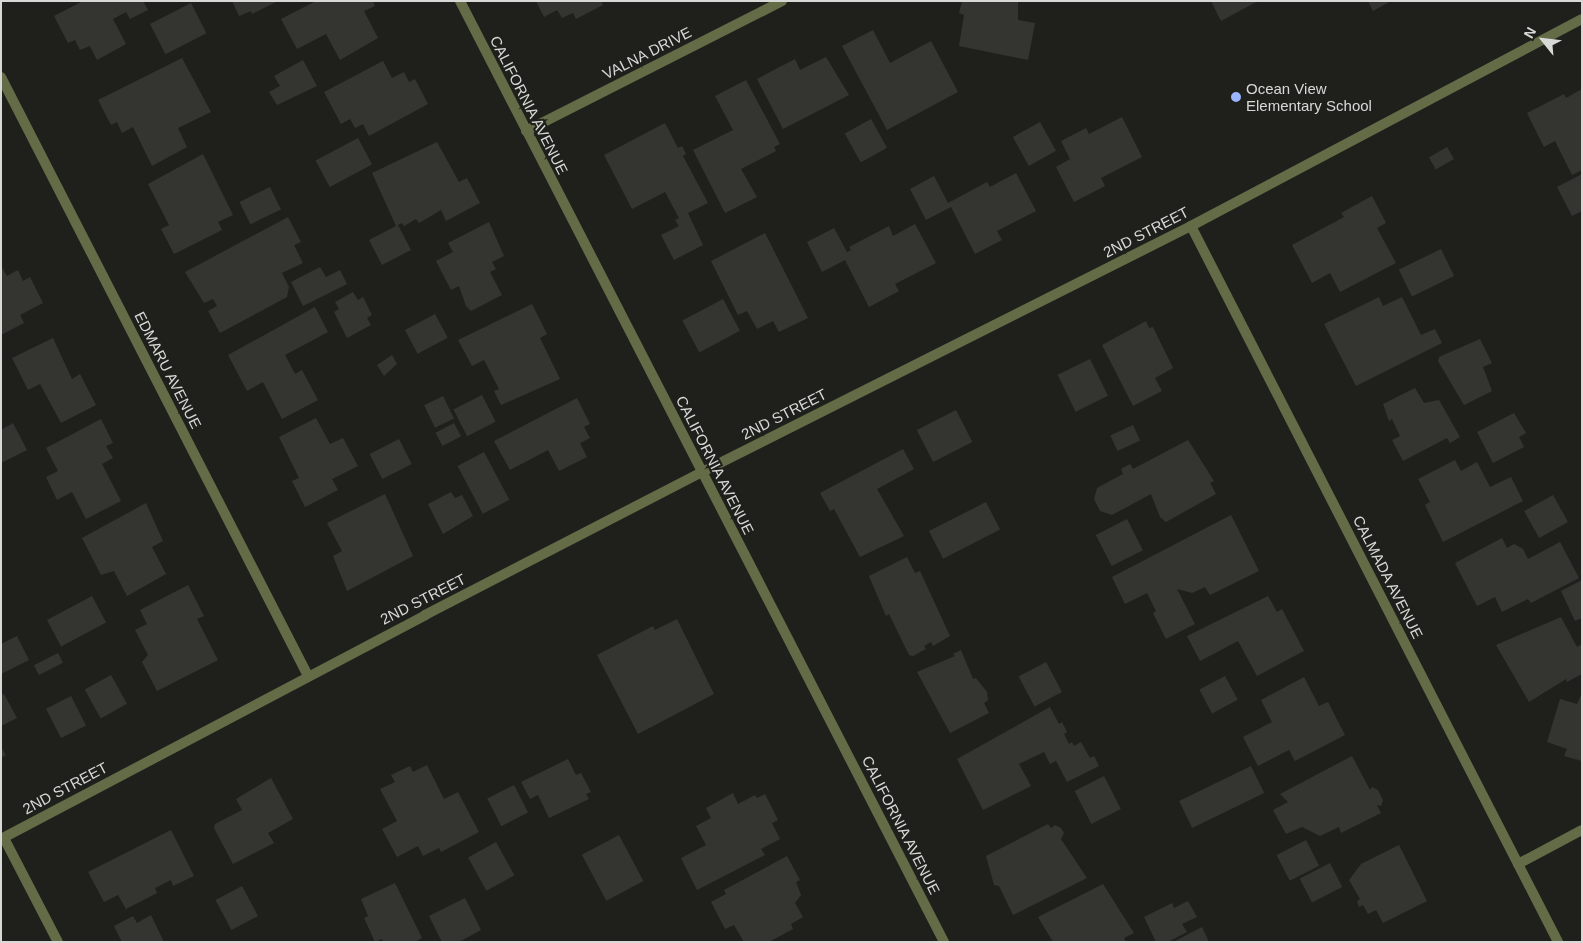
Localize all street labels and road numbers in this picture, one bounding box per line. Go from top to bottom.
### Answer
street label: VALNA DRIVE [599,23,695,83]
street label: CALIFORNIA AVENUE [486,32,572,178]
street label: 2ND STREET [1100,203,1192,261]
street label: EDMARU AVENUE [131,308,205,432]
street label: 2ND STREET [738,385,830,443]
street label: CALIFORNIA AVENUE [672,392,758,538]
street label: CALMADA AVENUE [1349,512,1427,642]
street label: 2ND STREET [377,570,469,628]
street label: CALIFORNIA AVENUE [858,752,944,898]
street label: 2ND STREET [20,758,110,818]

